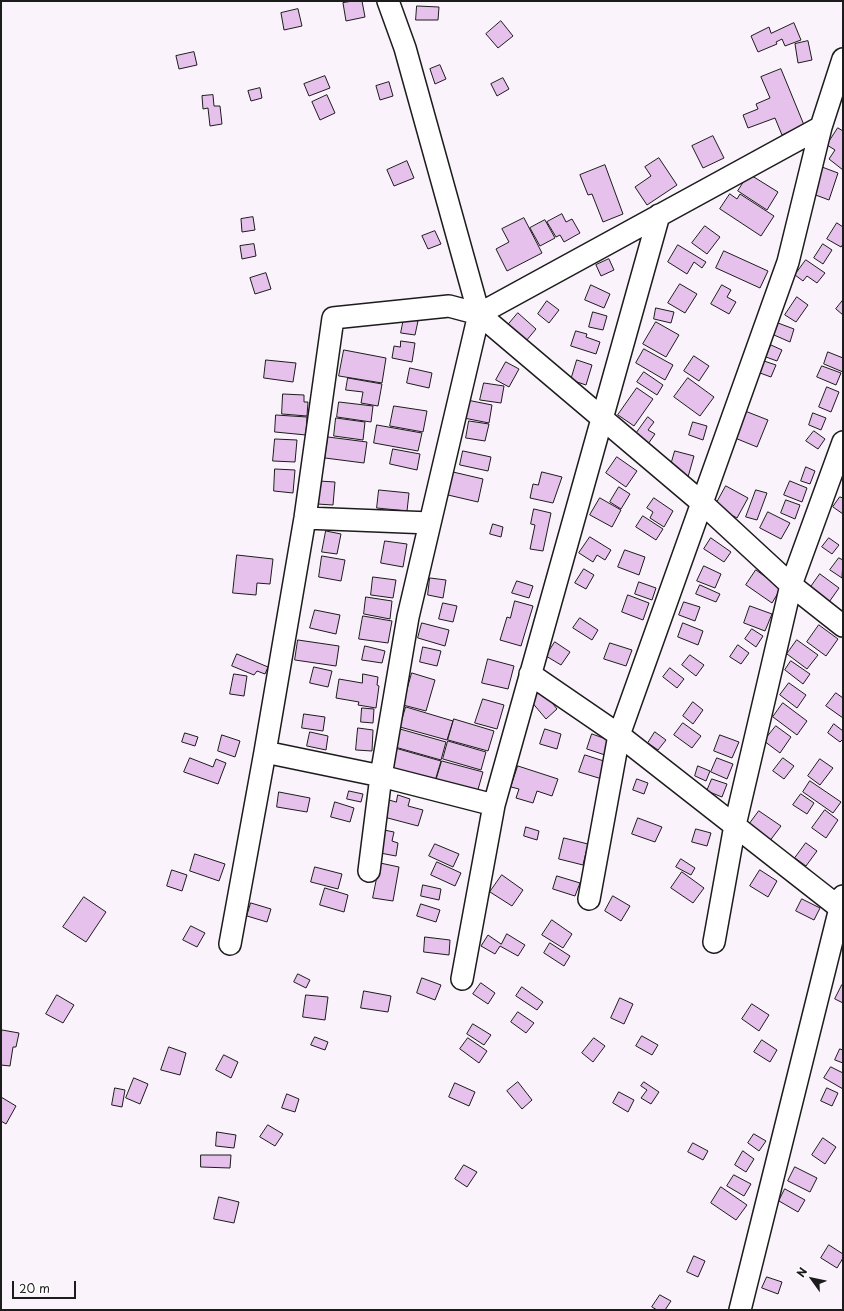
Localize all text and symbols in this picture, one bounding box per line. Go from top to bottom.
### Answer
north arrow [792,1259,832,1299]
text: N [792,1264,811,1280]
scale bar [14,1273,78,1299]
text: 20 m [19,1279,50,1297]

